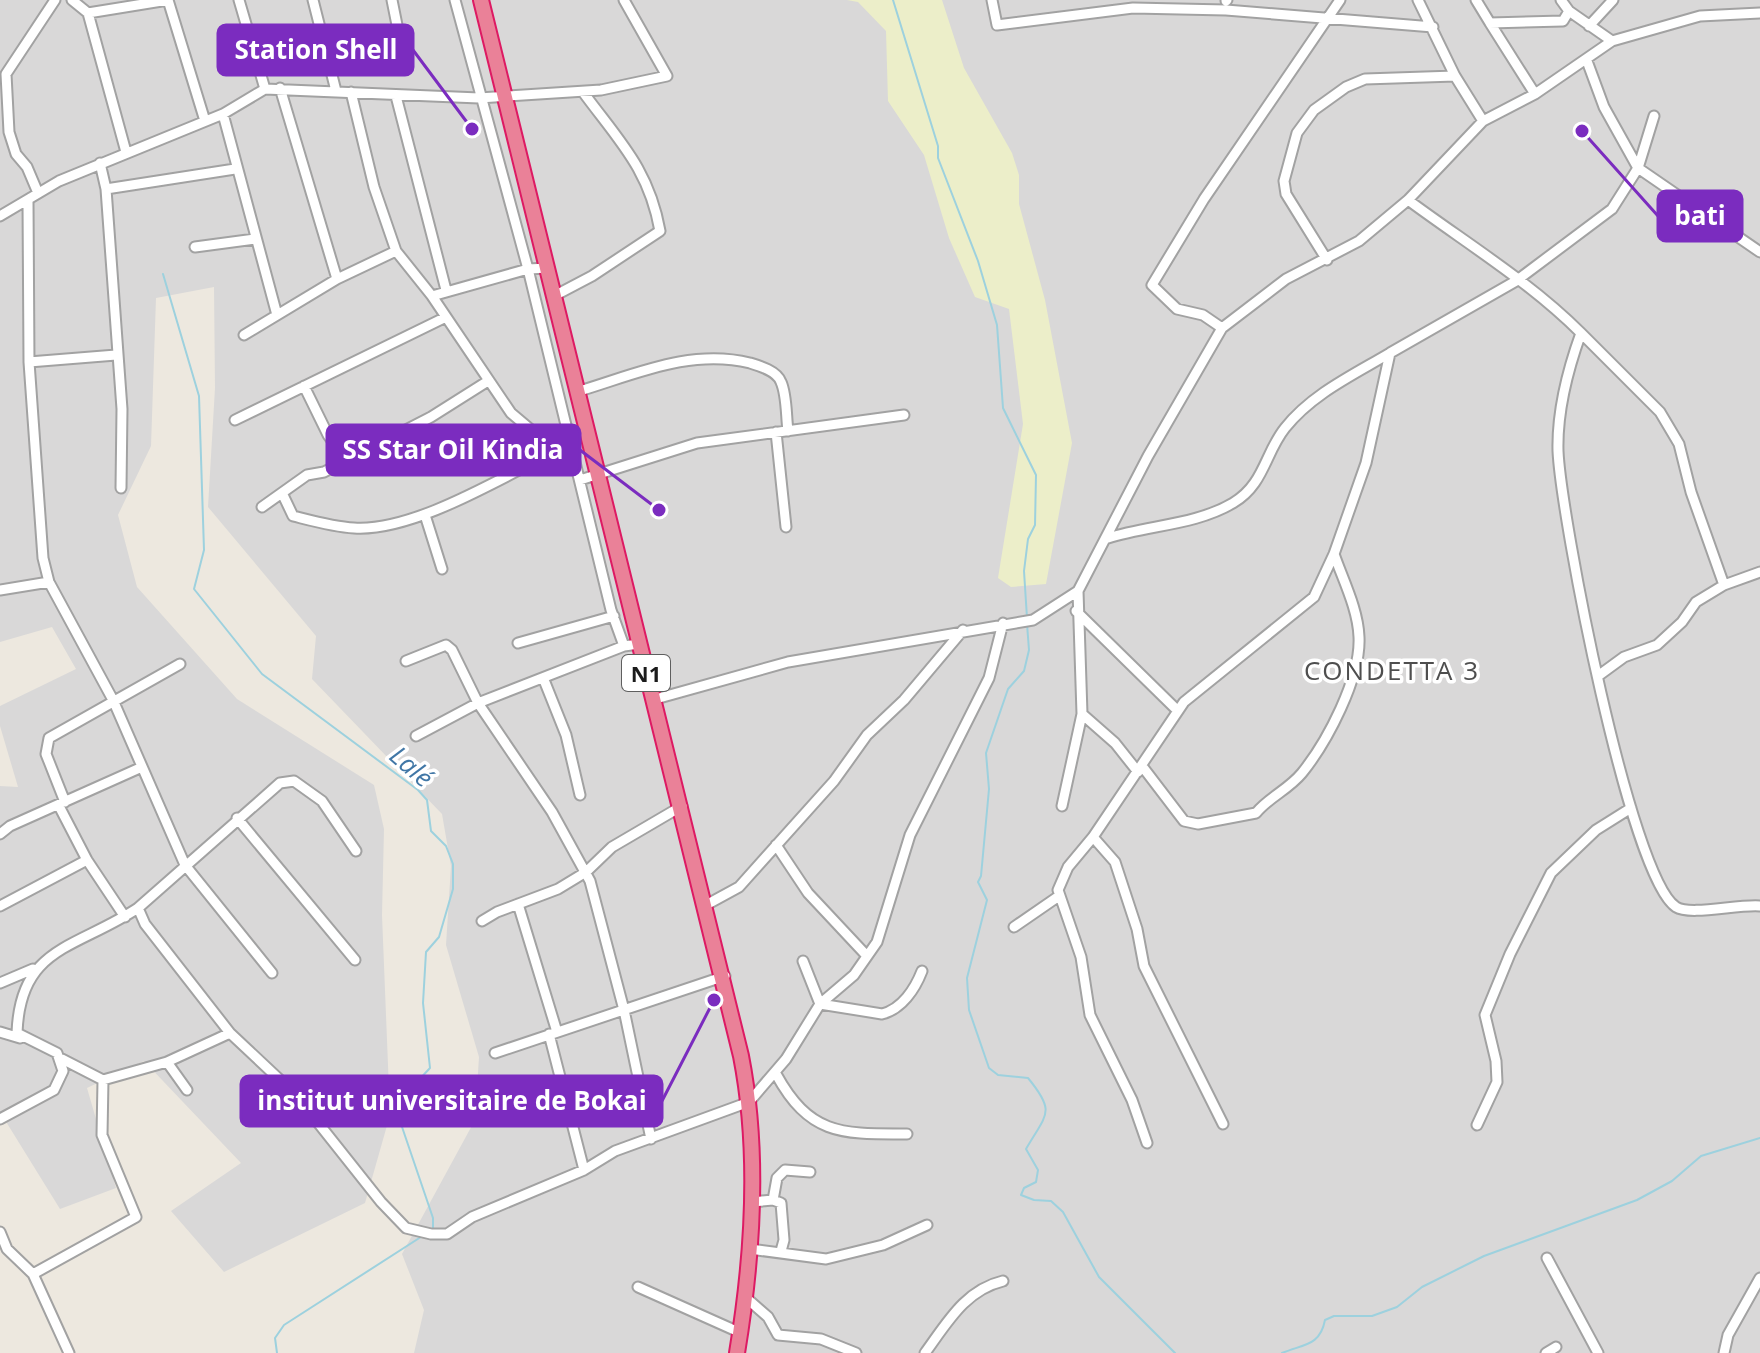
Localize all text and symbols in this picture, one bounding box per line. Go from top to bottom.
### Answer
callout: Station Shell [218,25,413,75]
text: Station Shell [234,31,398,67]
callout: bati [1658,191,1742,241]
text: bati [1674,197,1726,233]
callout: SS Star Oil Kindia [327,425,580,475]
text: SS Star Oil Kindia [343,431,563,467]
district label: СONDETTA 3 [1304,652,1480,688]
road number: N1 [622,655,670,691]
water label: Lalé [383,737,441,795]
callout: institut universitaire de Bokai [241,1076,662,1126]
text: institut universitaire de Bokai [257,1082,647,1118]

